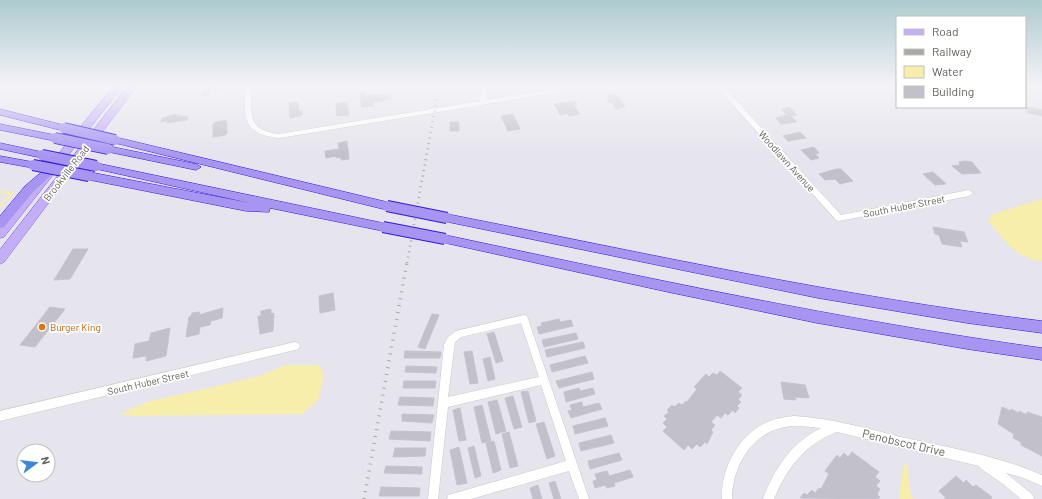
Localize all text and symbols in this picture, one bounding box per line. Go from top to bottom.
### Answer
legend [896,16,1026,108]
text: Road [932,24,959,38]
text: Railway [932,44,972,58]
text: Water [932,64,964,78]
text: Building [932,84,974,98]
street label: Woodlawn Avenue [756,128,818,194]
street label: Brookville Road [41,143,91,203]
street label: South Huber Street [862,192,946,220]
place label: Burger King [50,321,101,333]
marker: Burger King [37,322,47,332]
street label: South Huber Street [106,367,190,397]
street label: Penobscot Drive [861,426,947,458]
north arrow [16,443,56,483]
text: N [39,455,53,466]

